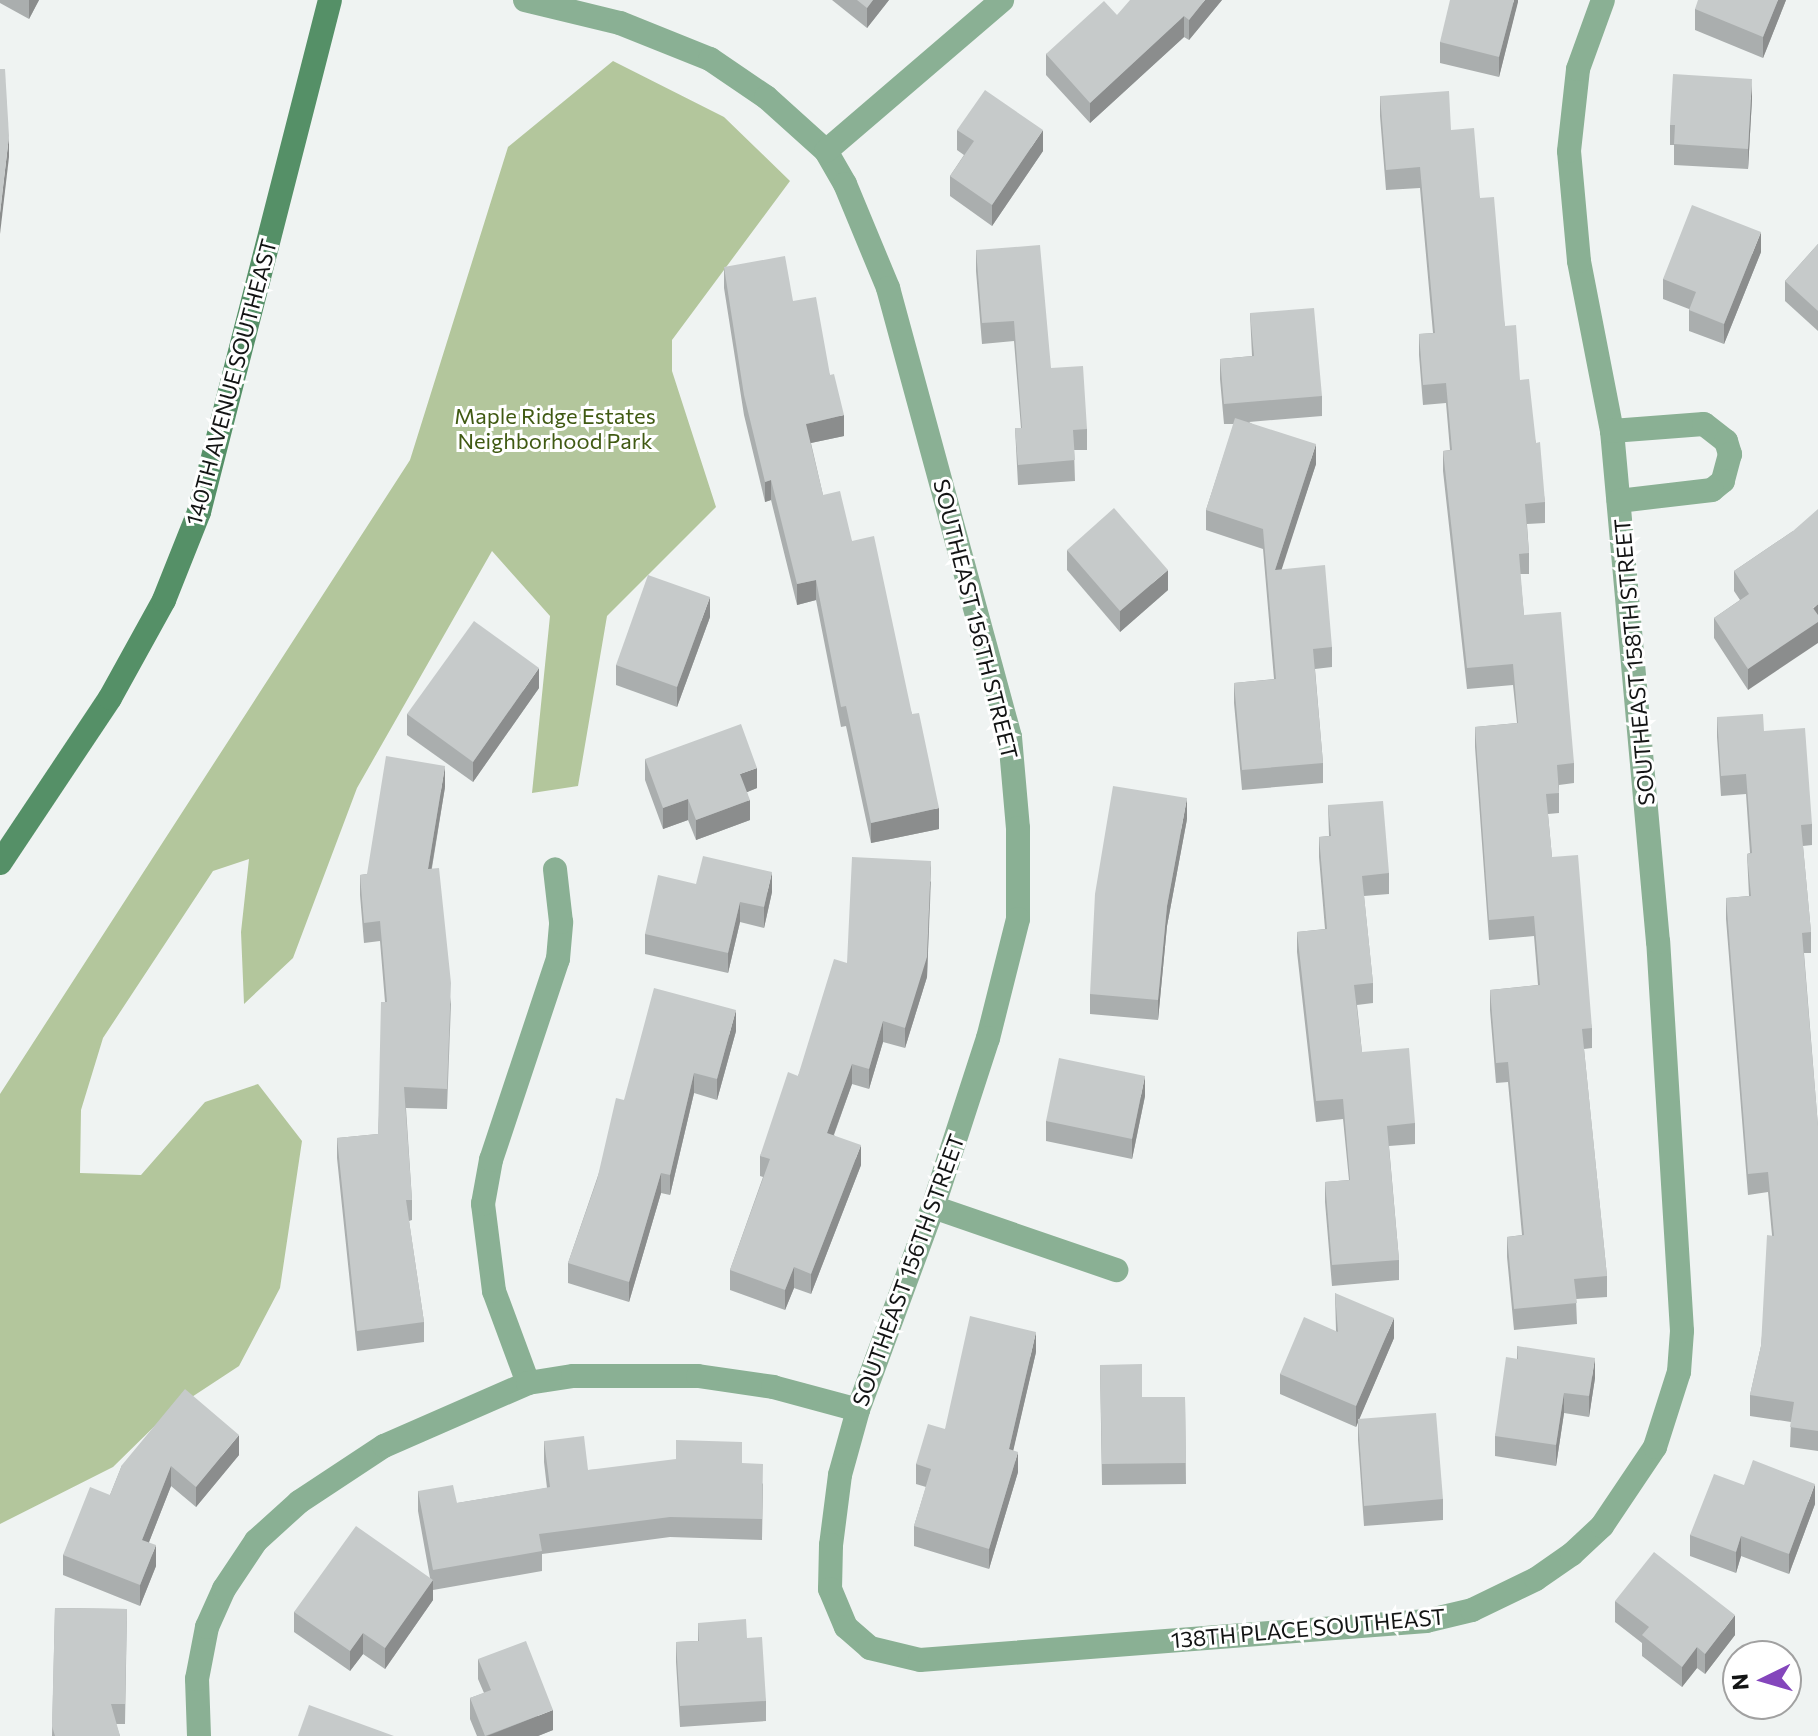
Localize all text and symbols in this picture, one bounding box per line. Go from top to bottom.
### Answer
street label: 140TH AVENUE SOUTHEAST [180,236,282,528]
park label: Maple Ridge Estates Neighborhood Park [454,402,656,454]
street label: SOUTHEAST 156TH STREET [928,476,1024,762]
street label: SOUTHEAST 158TH STREET [1608,517,1660,807]
street label: SOUTHEAST 156TH STREET [846,1130,970,1410]
street label: 138TH PLACE SOUTHEAST [1170,1603,1446,1653]
north arrow [1722,1640,1802,1720]
text: N [1725,1673,1754,1691]

